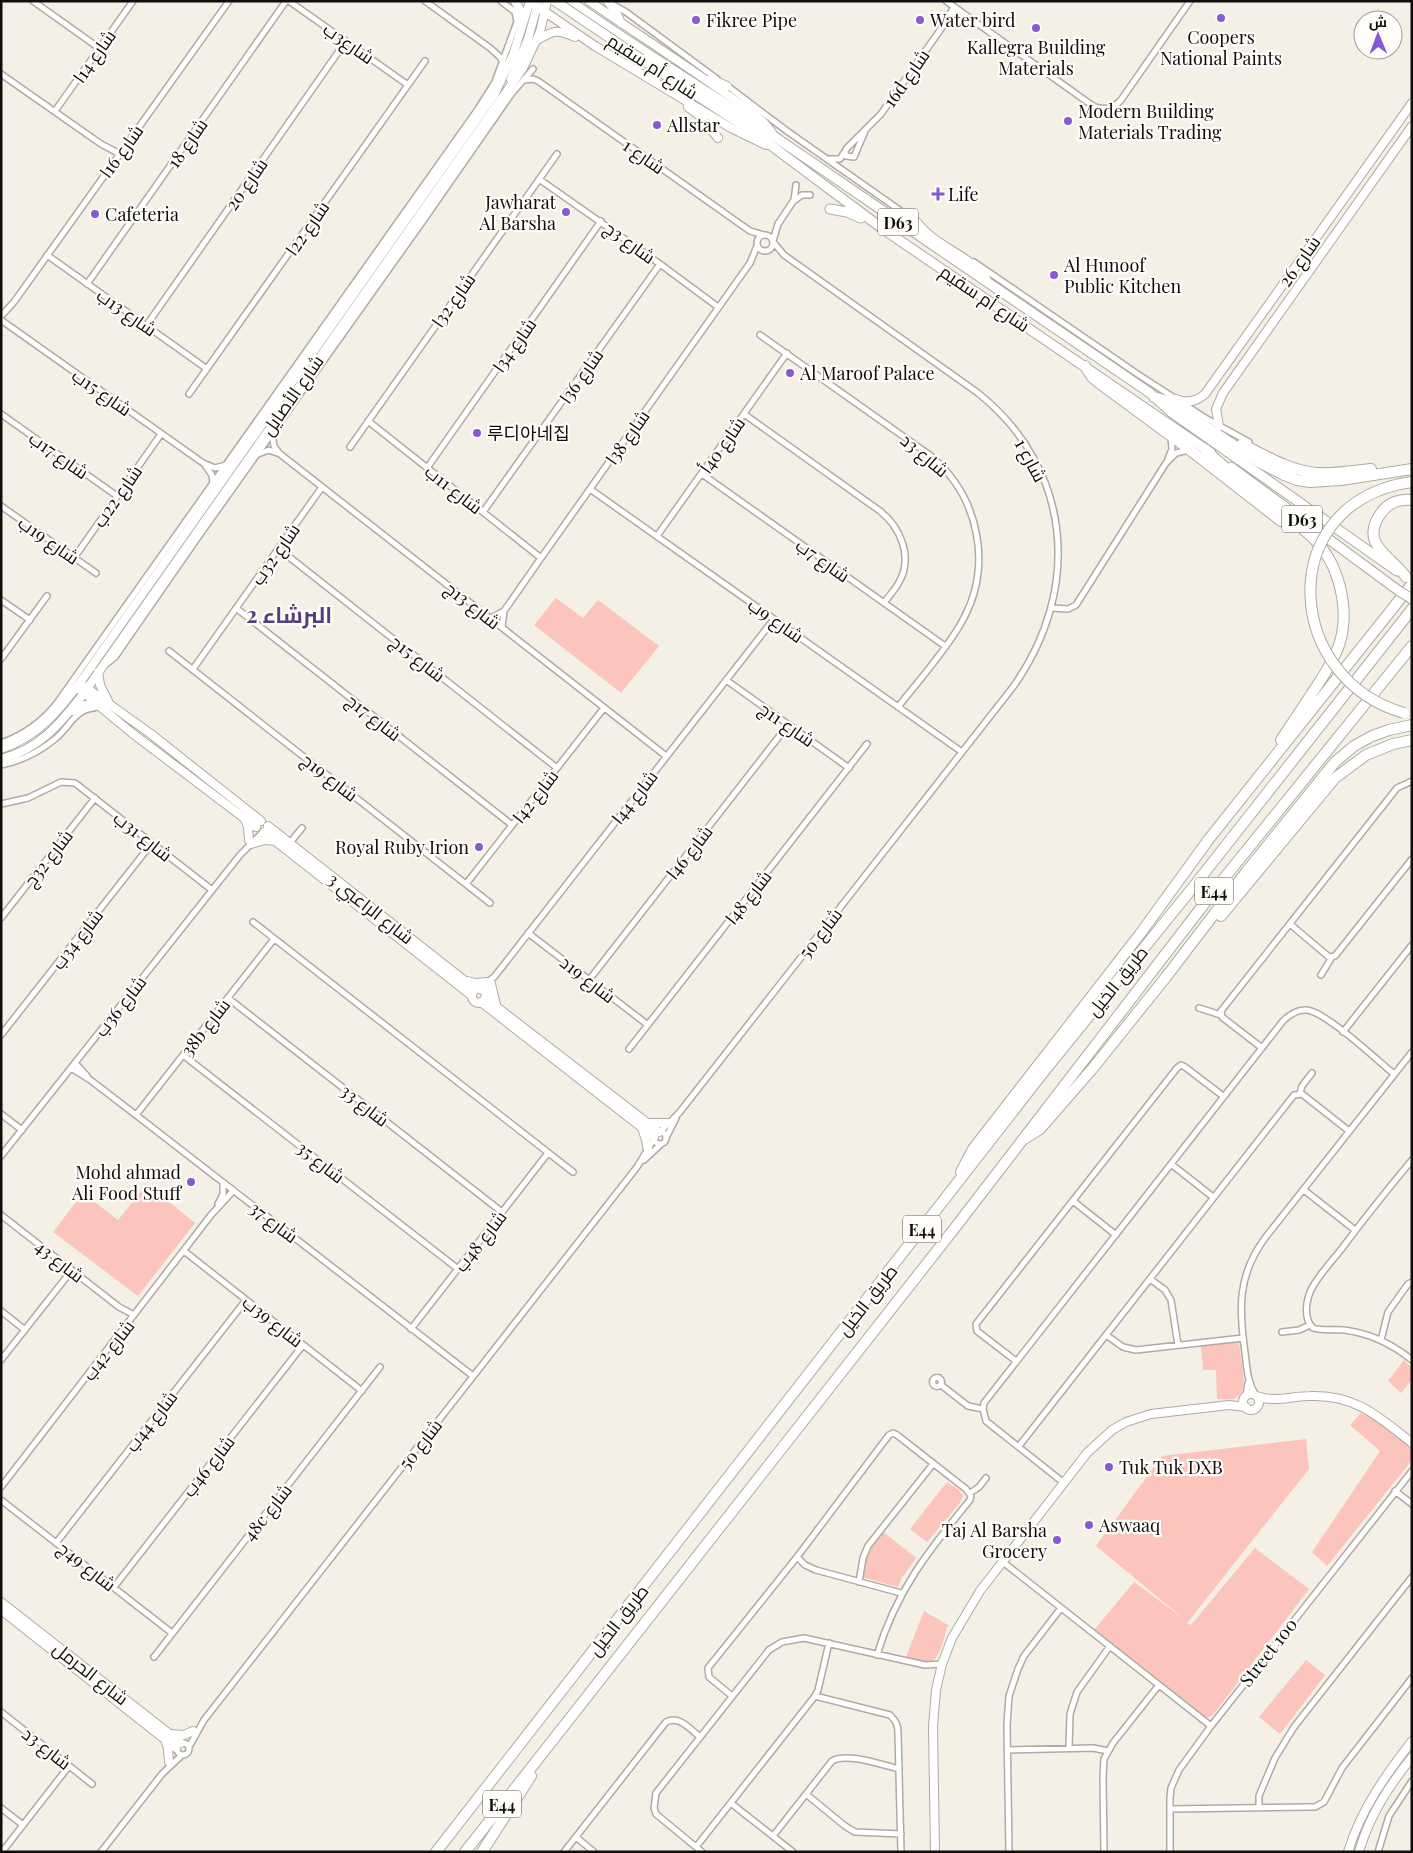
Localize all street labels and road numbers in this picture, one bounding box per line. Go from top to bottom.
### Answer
street label: شارع3ب [318,17,379,70]
street label: شارع 14ا [67,25,122,88]
street label: شارع أم سقيم [603,28,703,105]
street label: 16d شارع [877,44,936,112]
street label: شارع 18 [161,113,214,173]
street label: شارع 16ا [94,120,149,183]
street label: شارع 1 [618,133,670,180]
street label: شارع 20 [219,153,274,216]
street label: شارع 22ا [280,196,335,261]
road number: D63 [878,208,918,236]
street label: شارع 3ج [599,215,660,270]
street label: شارع 26 [1273,231,1326,292]
street label: شارع أم سقيم [935,259,1035,338]
street label: شارع 32ا [426,268,481,332]
street label: شارع 13ب [92,283,162,342]
street label: شارع 34ا [487,313,542,378]
street label: شارع 36ا [553,344,609,409]
street label: شارع الأصايل [255,350,329,441]
street label: شارع 15ب [67,363,137,422]
street label: شارع 38ا [599,405,655,470]
street label: شارع 40أ [694,412,751,479]
street label: شارع 17ب [24,426,94,485]
street label: شارع 3د [895,428,954,483]
street label: شارع 1 [1009,434,1052,486]
street label: شارع 11ب [420,459,488,520]
street label: شارع 22ب [87,460,148,532]
road number: D63 [1282,506,1322,532]
street label: شارع 19ب [13,510,84,571]
street label: شارع 32ب [245,518,306,590]
street label: شارع 7ب [791,533,855,588]
street label: شارع 13ج [440,576,506,635]
street label: شارع 9ب [743,592,809,649]
street label: شارع 15ج [385,629,450,688]
street label: شارع 17ج [341,688,407,747]
street label: شارع 11ج [754,696,820,753]
street label: شارع 19ج [296,747,363,807]
street label: شارع 42ا [507,764,564,828]
street label: شارع 44ا [605,765,663,829]
street label: شارع 31ب [108,805,177,867]
street label: شارع 46ا [660,820,718,885]
street label: شارع 32ج [18,824,79,892]
street label: شارع 48ا [719,865,777,930]
street label: شارع الراعبي 3 [321,867,419,951]
road number: E44 [1195,878,1233,904]
street label: شارع 50 [793,903,848,964]
street label: شارع 34ب [46,904,109,975]
street label: طريق الخيل [1081,941,1154,1022]
street label: شارع 19د [555,950,621,1009]
street label: شارع 36ب [89,971,152,1042]
street label: 38b شارع [175,993,236,1061]
street label: شارع 33 [335,1078,394,1132]
street label: شارع 35 [291,1136,350,1189]
street label: شارع 37 [244,1196,303,1249]
street label: شارع 48ب [448,1205,512,1277]
road number: E44 [903,1216,941,1242]
street label: شارع 43 [30,1234,89,1288]
street label: طريق الخيل [832,1259,903,1341]
street label: شارع 39ب [237,1290,308,1353]
street label: شارع 42ب [77,1315,140,1386]
street label: شارع 44ب [120,1385,183,1457]
street label: شارع 50 [393,1414,448,1475]
street label: شارع 46ب [176,1430,240,1502]
street label: 48c شارع [237,1478,298,1546]
street label: شارع 49ج [52,1536,121,1597]
street label: طريق الخيل [583,1579,654,1661]
street label: Street 100 [1234,1613,1302,1691]
street label: شارع الحرمل [48,1636,134,1711]
street label: شارع 3د [17,1721,77,1776]
road number: E44 [483,1790,521,1818]

